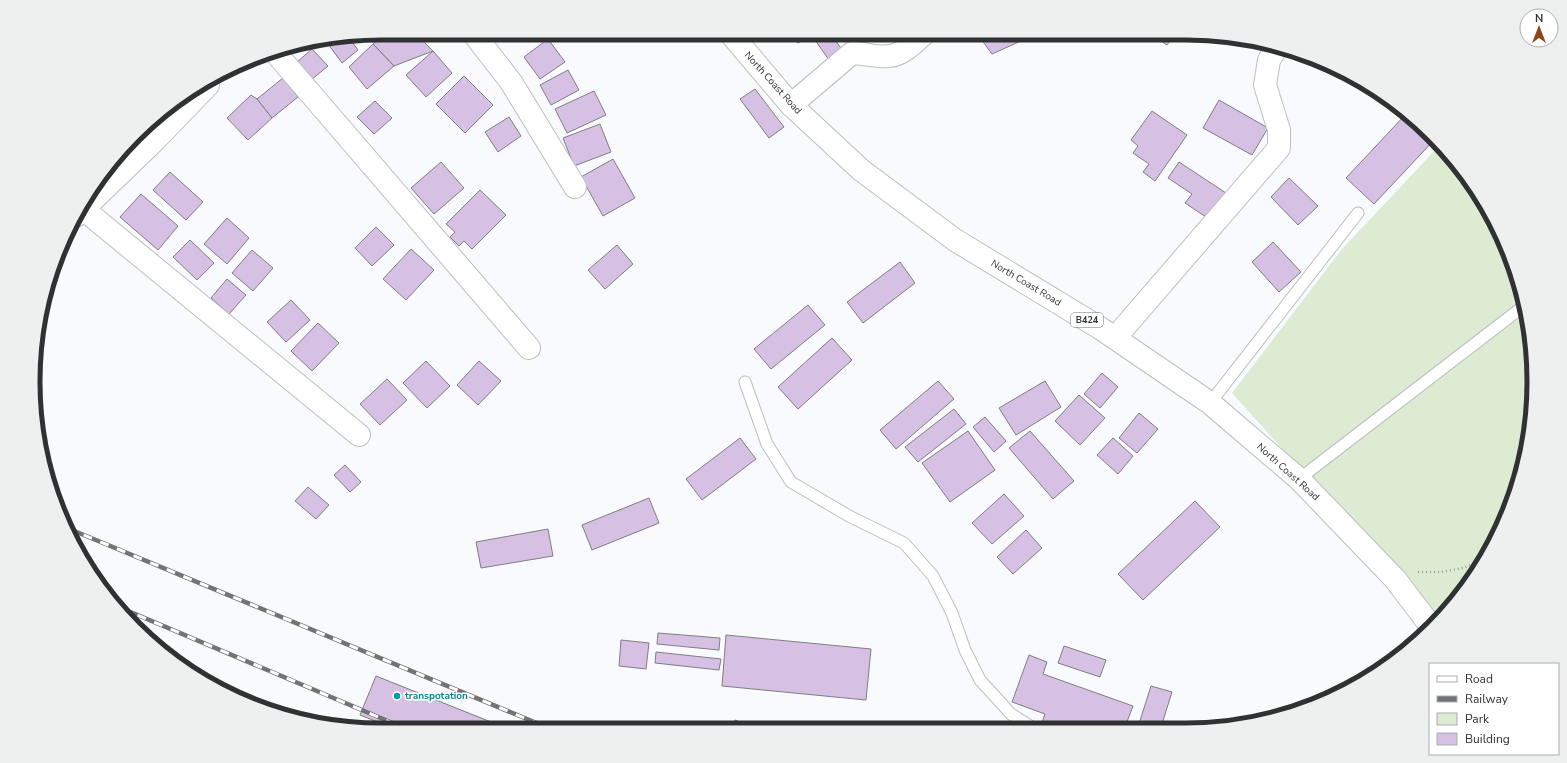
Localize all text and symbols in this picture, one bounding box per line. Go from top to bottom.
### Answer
north arrow [1519,8,1559,48]
text: N [1535,11,1543,26]
street label: North Coast Road [741,49,805,117]
street label: North Coast Road [988,256,1064,310]
road number: B424 [1071,313,1103,327]
street label: North Coast Road [1254,440,1322,504]
legend [1429,663,1559,755]
text: Road [1465,671,1493,687]
place label: transpotation [405,689,468,703]
marker: transpotation [392,691,402,701]
text: Railway [1465,691,1509,707]
text: Park [1465,711,1490,727]
text: Building [1465,731,1510,747]

